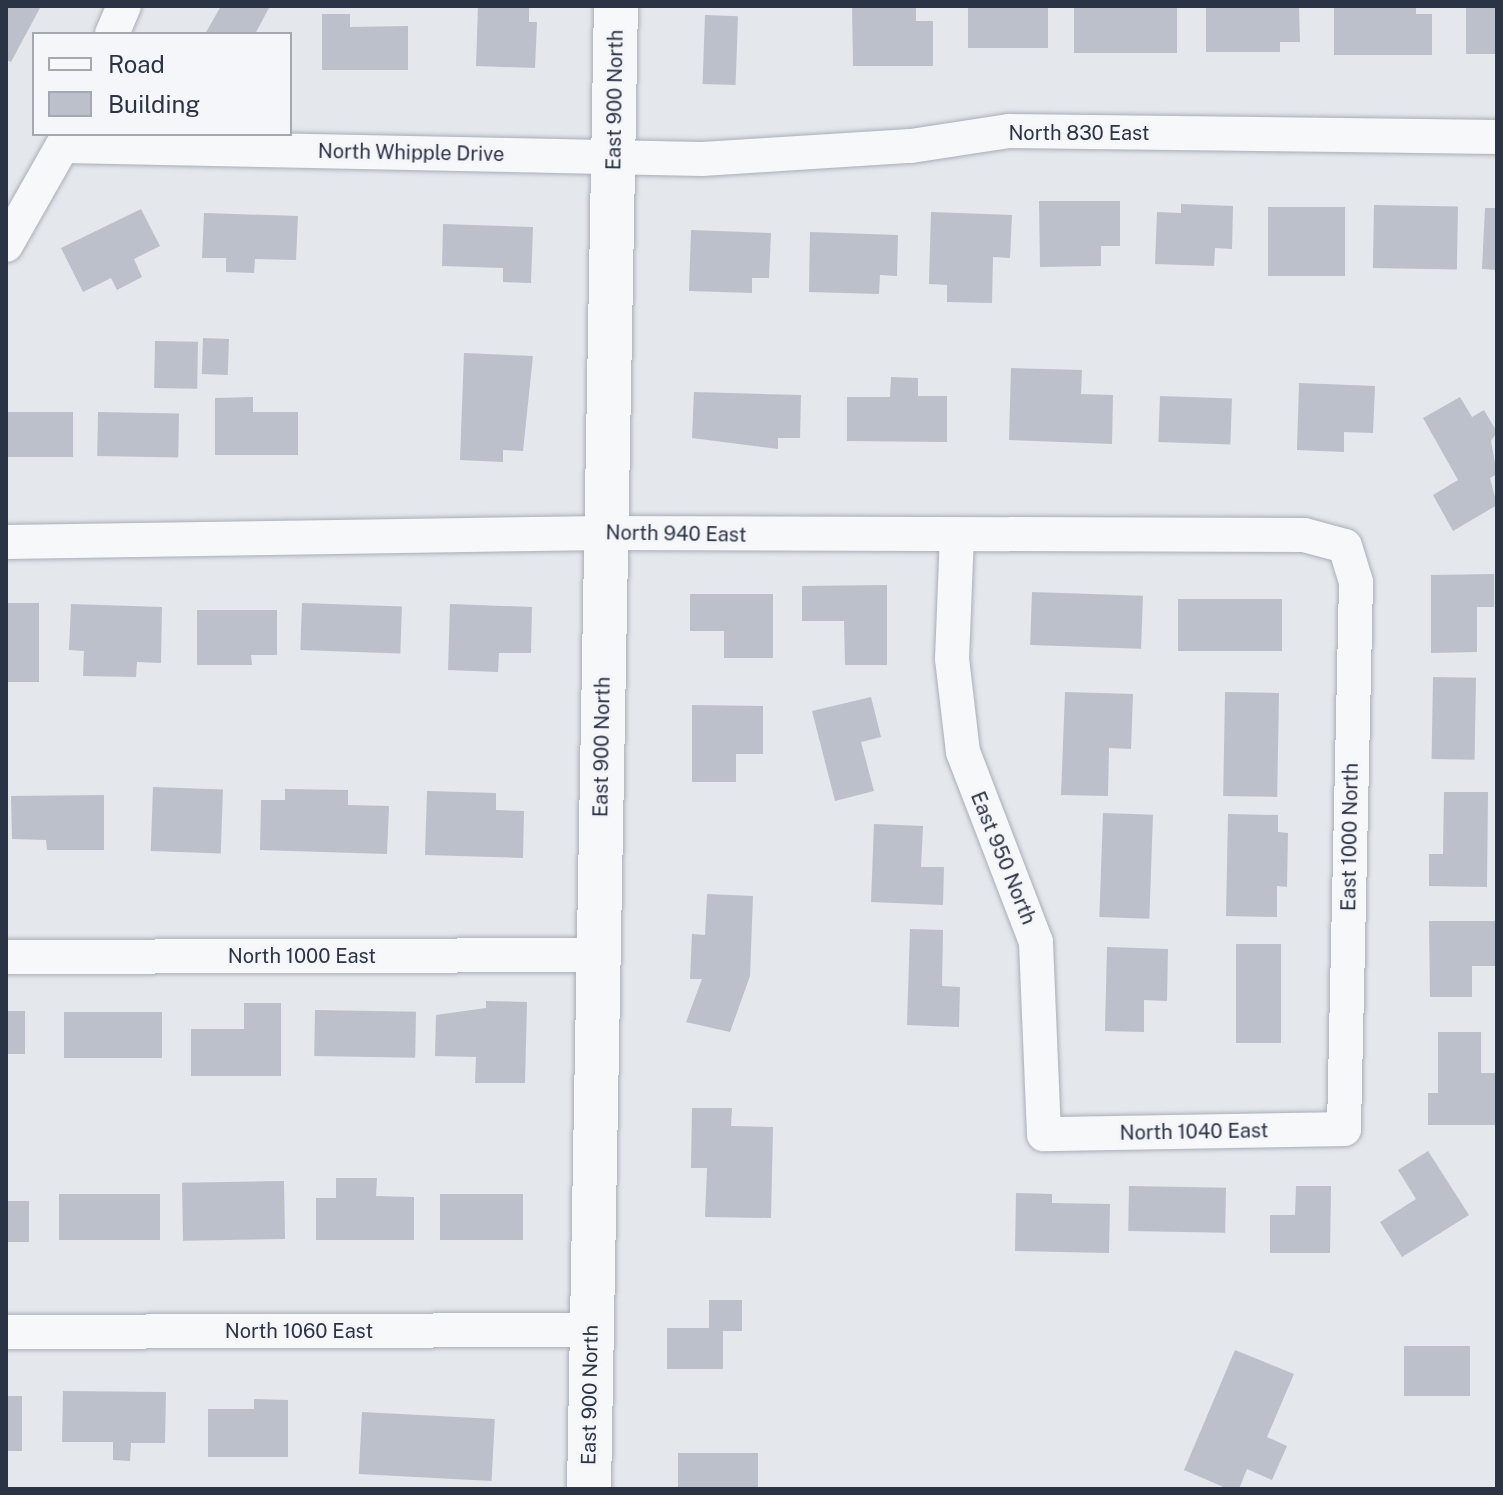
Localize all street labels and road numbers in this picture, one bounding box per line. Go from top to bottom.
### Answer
street label: East 900 North [602,30,628,170]
street label: North 830 East [1008,121,1150,145]
street label: North Whipple Drive [317,139,505,167]
street label: North 940 East [605,521,747,547]
street label: East 900 North [589,677,615,817]
street label: East 1000 North [1337,763,1363,911]
street label: East 950 North [965,788,1041,928]
street label: North 1000 East [228,944,376,968]
street label: North 1040 East [1119,1119,1269,1145]
street label: North 1060 East [225,1319,373,1343]
street label: East 900 North [577,1325,603,1465]

